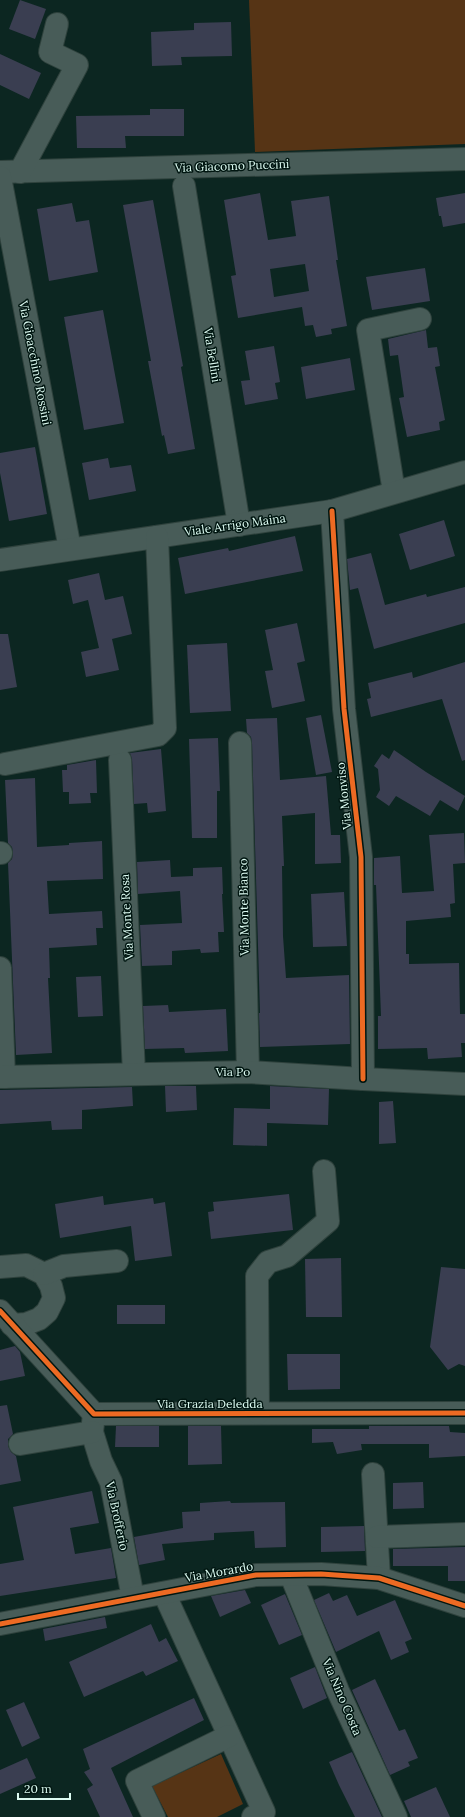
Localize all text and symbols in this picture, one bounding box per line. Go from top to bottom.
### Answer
street label: Via Giacomo Puccini [174,156,289,175]
street label: Via Gioacchino Rossini [16,298,55,426]
street label: Via Bellini [201,326,224,383]
street label: Viale Arrigo Maina [182,510,287,539]
street label: Via Monviso [333,762,355,831]
street label: Via Monte Bianco [235,858,252,957]
street label: Via Monte Rosa [117,874,136,961]
street label: Via Po [215,1064,250,1079]
street label: Via Grazia Deledda [156,1396,263,1411]
street label: Via Brofferio [103,1479,132,1552]
street label: Via Morardo [183,1558,254,1585]
street label: Via Nino Costa [319,1655,365,1738]
scale bar [18,1775,70,1801]
text: 20 m [24,1781,52,1796]

